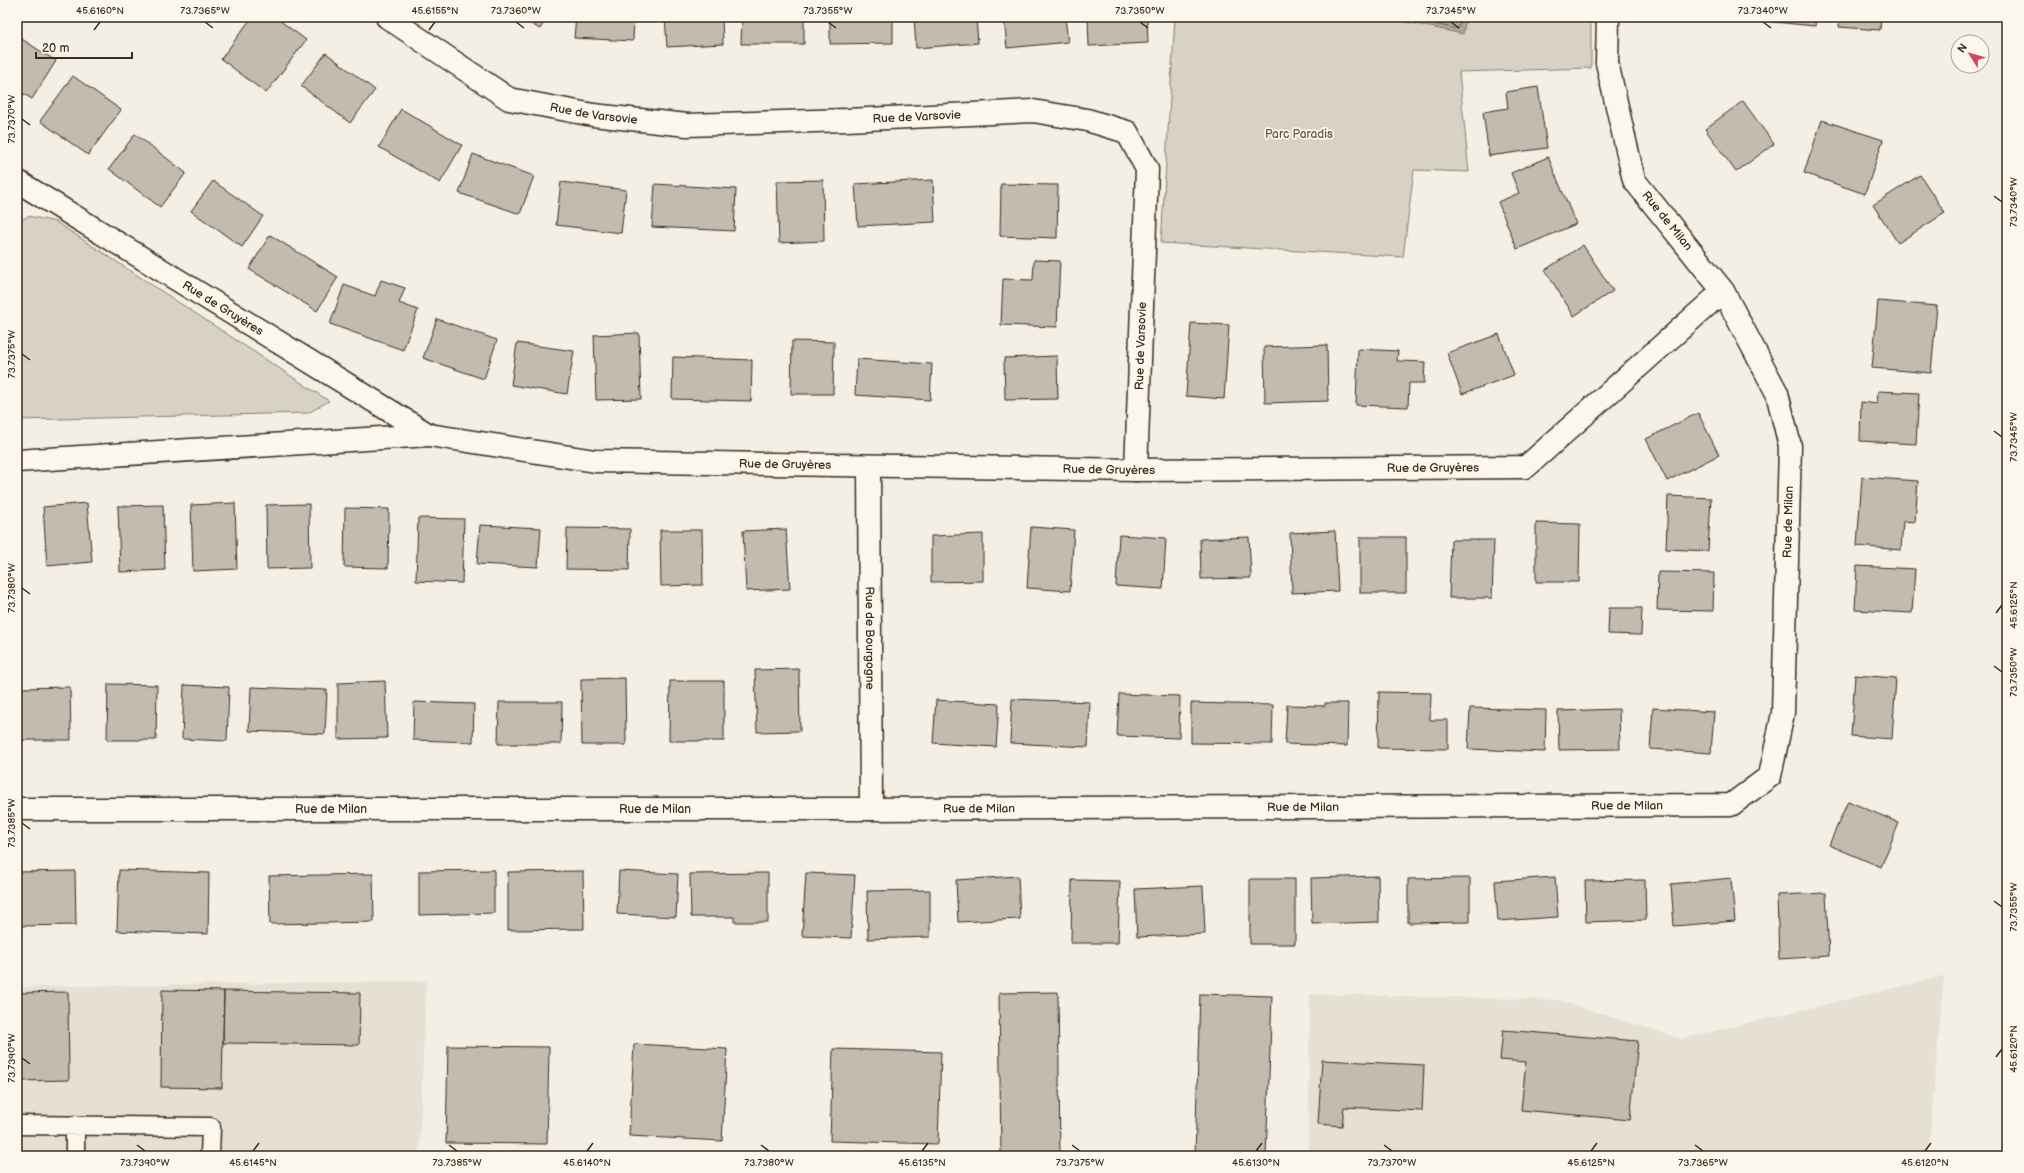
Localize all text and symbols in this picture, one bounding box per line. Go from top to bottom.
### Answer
text: 45.6160°N [76,5,124,17]
text: 73.7365°W [180,5,230,17]
text: 45.6155°N [411,5,459,17]
text: 73.7360°W [491,5,541,17]
text: 73.7355°W [803,5,853,17]
text: 73.7350°W [1115,5,1165,17]
text: 73.7345°W [1426,5,1476,17]
text: 73.7340°W [1738,5,1788,17]
scale bar [36,34,132,60]
north arrow [1950,34,1990,74]
text: 20 m [42,41,69,56]
text: N [1955,41,1970,55]
text: 73.7370°W [6,95,18,143]
street label: Rue de Varsovie [549,99,638,127]
street label: Rue de Varsovie [872,107,961,126]
park label: Parc Paradis [1265,127,1333,142]
text: 73.7340°W [2008,177,2020,227]
street label: Rue de Milan [1638,188,1696,254]
street label: Rue de Gruyères [180,277,266,339]
street label: Rue de Varsovie [1132,302,1150,390]
text: 73.7375°W [6,330,18,378]
text: 73.7345°W [2008,412,2020,462]
street label: Rue de Gruyères [739,456,831,472]
street label: Rue de Gruyères [1387,460,1479,476]
street label: Rue de Gruyères [1063,461,1155,478]
street label: Rue de Milan [1780,485,1796,558]
text: 73.7380°W [6,563,18,613]
text: 45.6125°N [2008,581,2020,629]
street label: Rue de Bourgogne [862,586,878,690]
text: 73.7350°W [2008,647,2020,697]
text: 73.7385°W [6,798,18,848]
street label: Rue de Milan [1591,798,1663,813]
street label: Rue de Milan [1267,799,1339,815]
street label: Rue de Milan [943,801,1015,816]
street label: Rue de Milan [295,802,367,817]
street label: Rue de Milan [619,802,691,817]
text: 73.7355°W [2008,882,2020,932]
text: 45.6120°N [2008,1025,2020,1073]
text: 73.7390°W [6,1033,18,1083]
text: 73.7390°W [120,1157,170,1169]
text: 45.6145°N [229,1157,277,1169]
text: 73.7385°W [432,1157,482,1169]
text: 45.6140°N [563,1157,611,1169]
text: 73.7380°W [744,1157,794,1169]
text: 45.6135°N [898,1157,946,1169]
text: 73.7375°W [1056,1157,1104,1169]
text: 45.6130°N [1232,1157,1280,1169]
text: 73.7370°W [1368,1157,1416,1169]
text: 45.6125°N [1567,1157,1615,1169]
text: 73.7365°W [1678,1157,1728,1169]
text: 45.6120°N [1901,1157,1949,1169]

